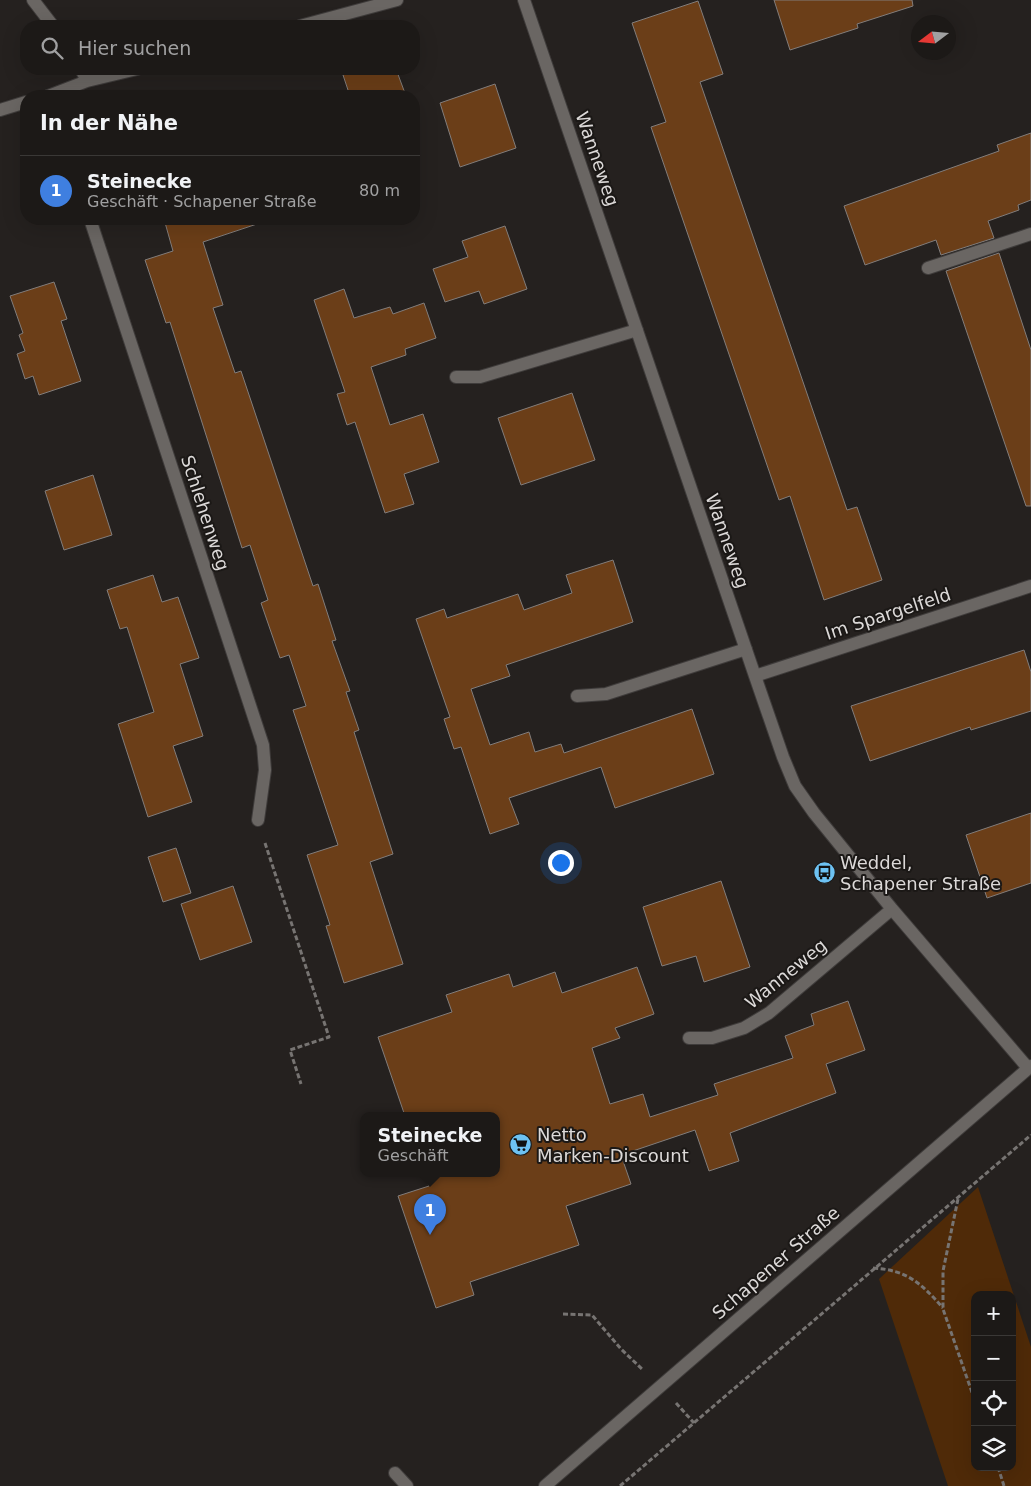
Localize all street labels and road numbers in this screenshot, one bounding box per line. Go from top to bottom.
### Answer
street label: Wanneweg [571,109,623,209]
street label: Schlehenweg [177,453,234,573]
street label: Wanneweg [701,491,753,591]
street label: Im Spargelfeld [822,583,953,644]
street label: Wanneweg [741,934,831,1013]
street label: Schapener Straße [708,1202,843,1323]

